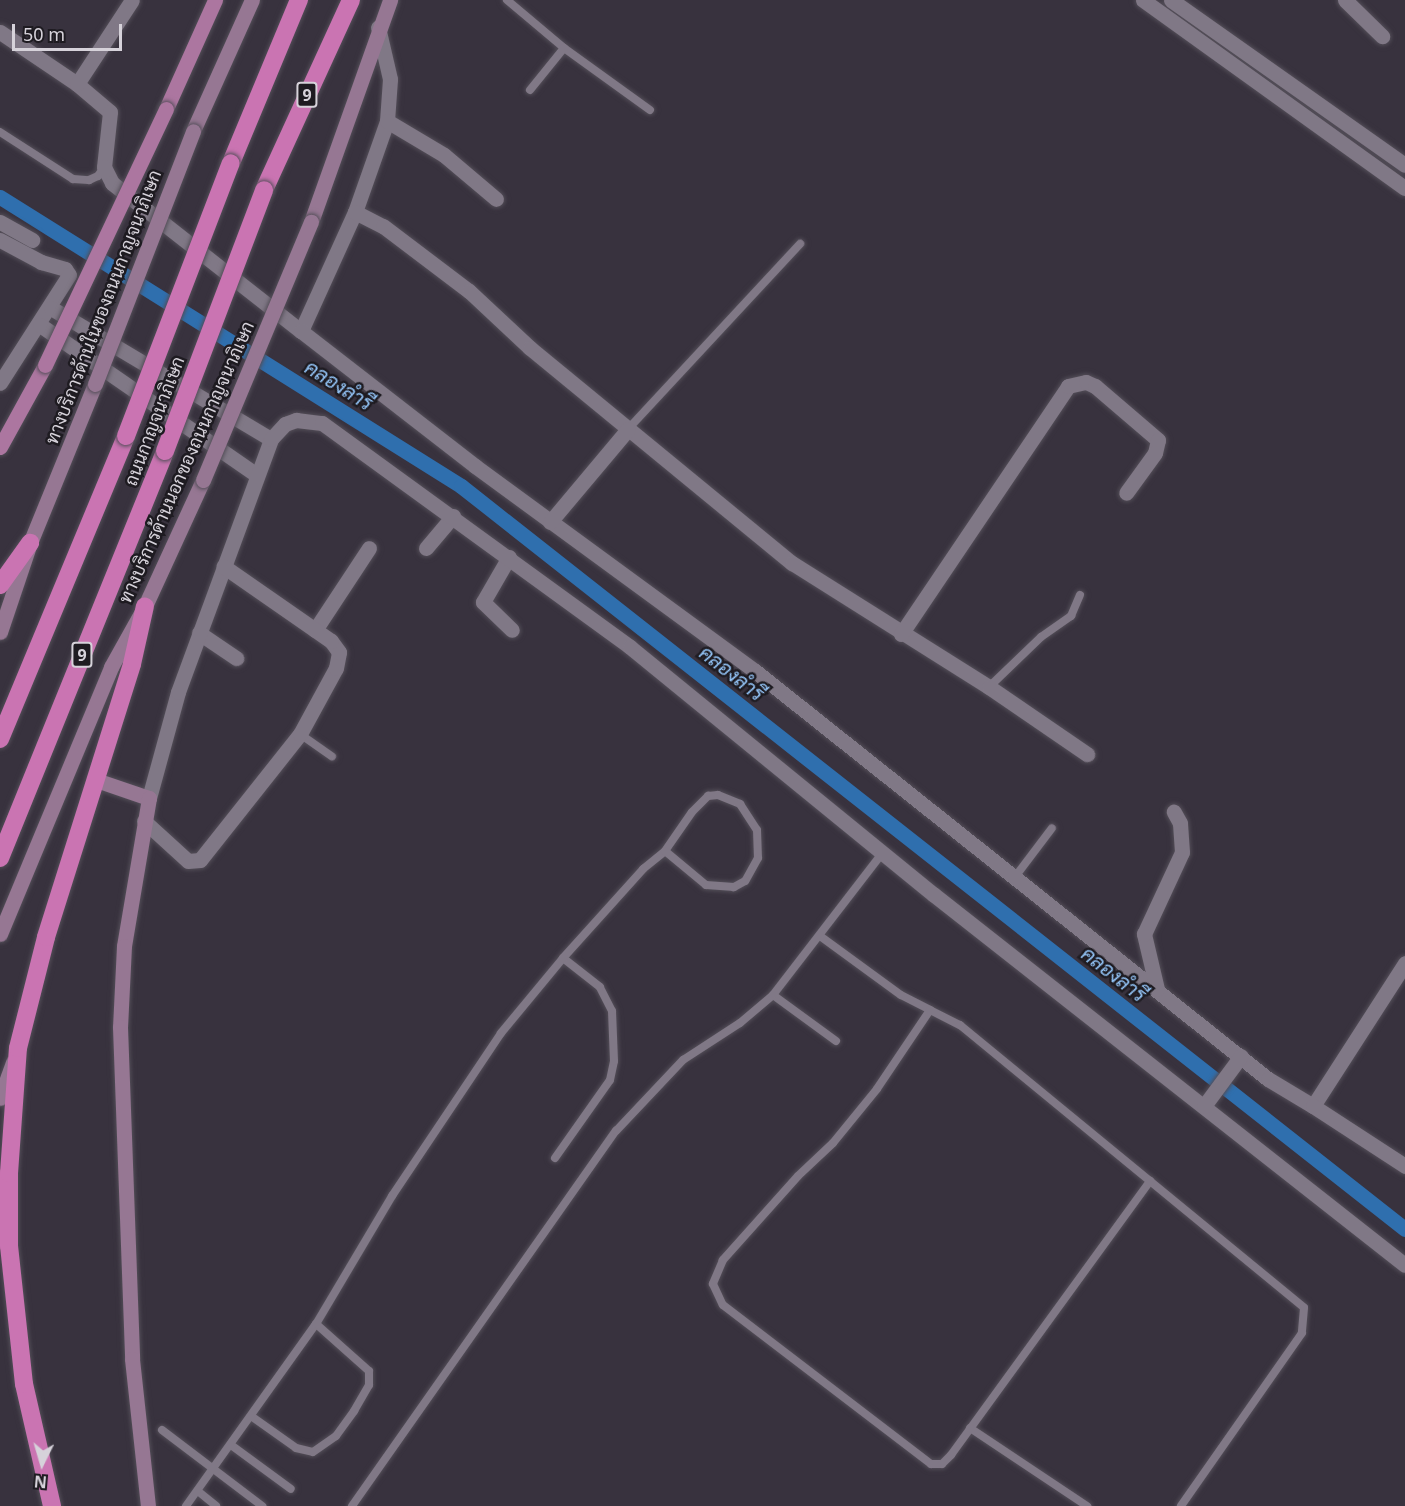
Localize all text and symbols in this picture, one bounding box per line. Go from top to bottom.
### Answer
scale bar [15,12,124,50]
text: 50 m [23,22,65,46]
road number: 9 [295,82,319,108]
street label: ทางบริการด้านในของถนนกาญจนาภิเษก [41,167,165,447]
street label: ทางบริการด้านนอกของถนนกาญจนาภิเษก [114,318,258,606]
street label: ถนนกาญจนาภิเษก [119,353,189,489]
water label: คลองลำรี [301,355,377,415]
water label: คลองลำรี [695,640,769,706]
road number: 9 [70,642,94,668]
water label: คลองลำรี [1077,941,1151,1007]
north arrow [12,1434,72,1494]
text: N [33,1470,48,1493]

